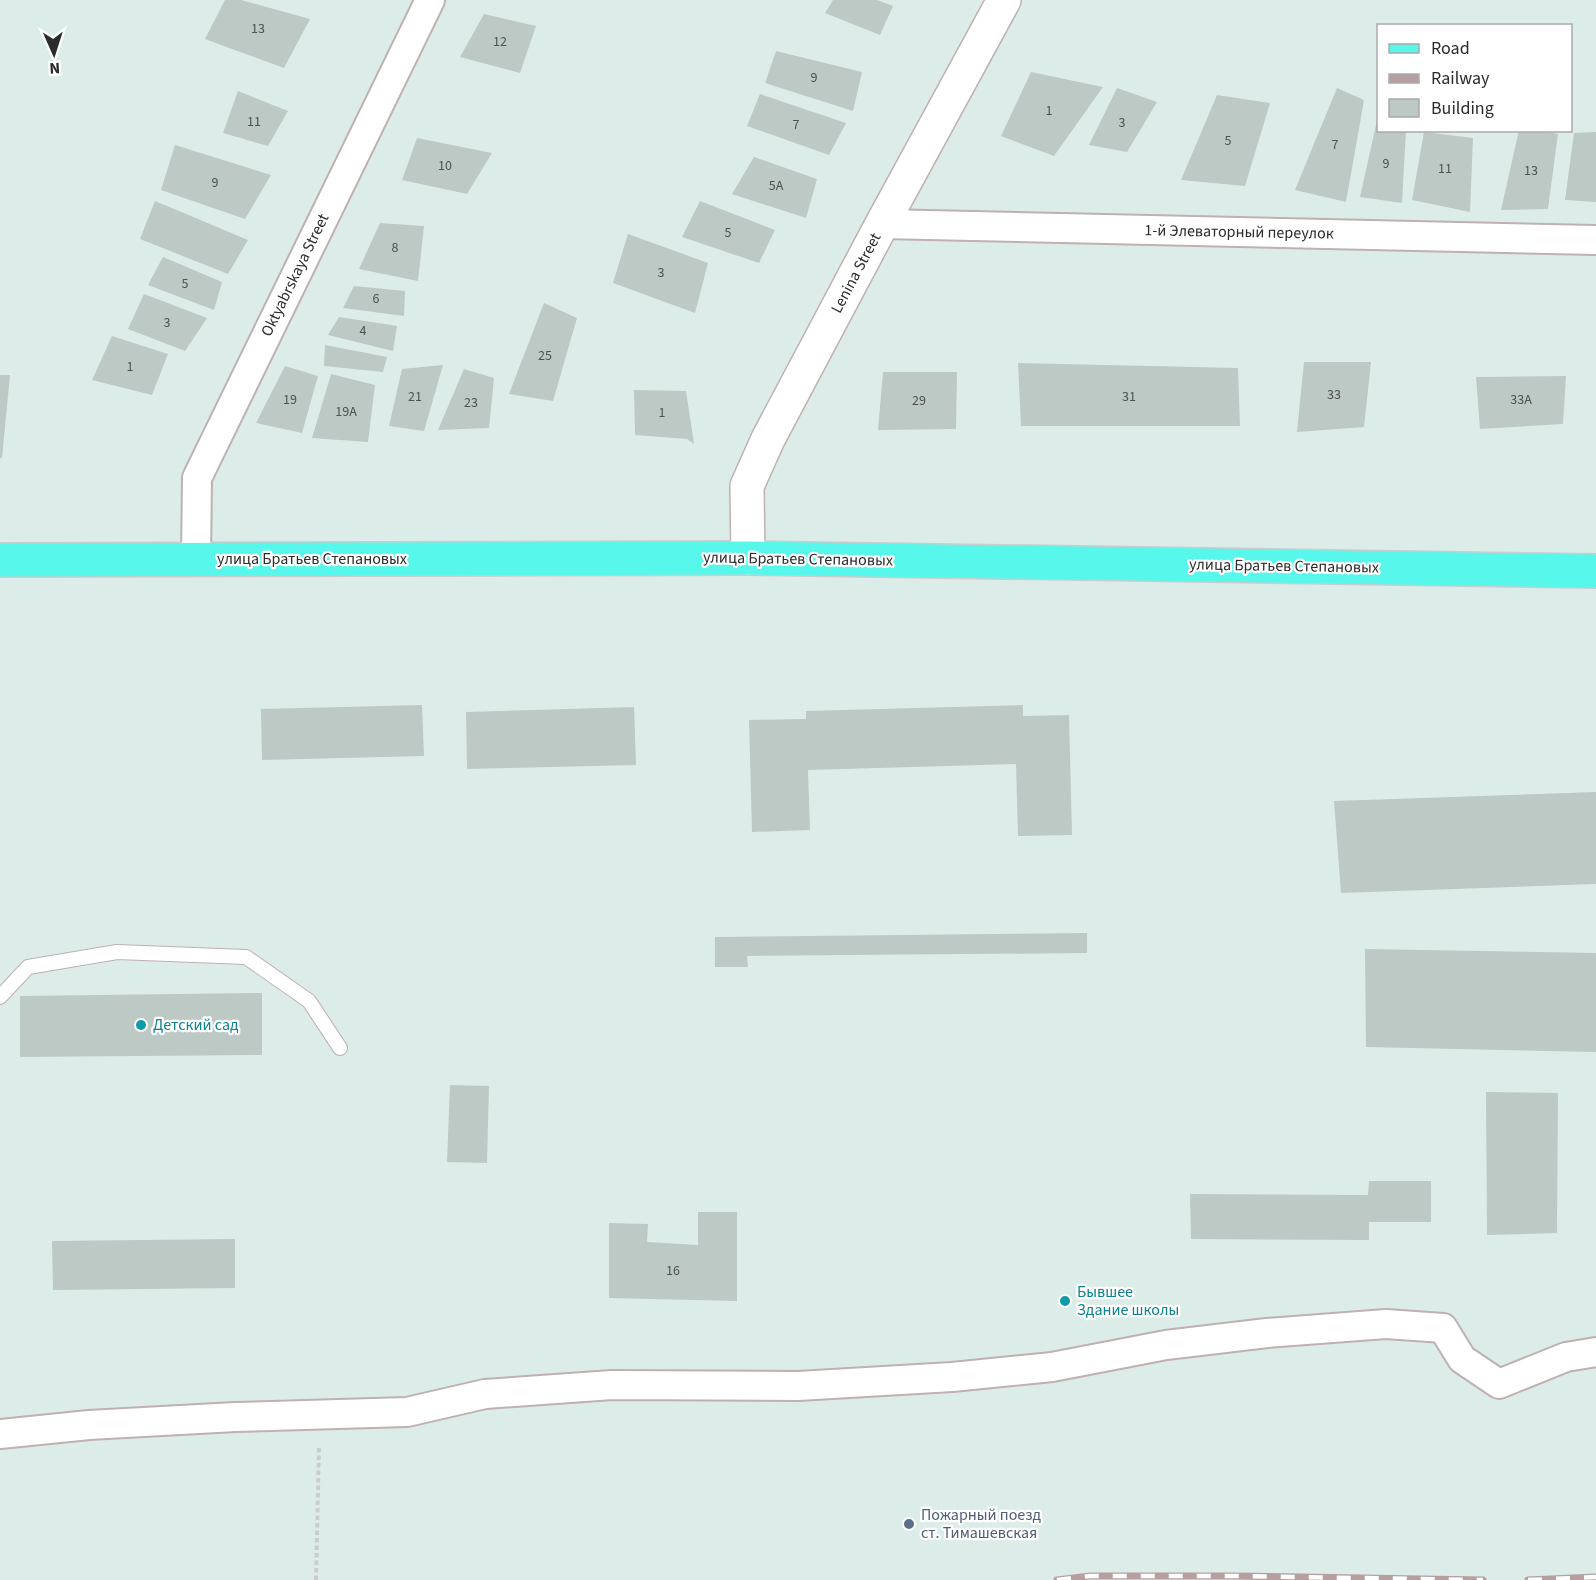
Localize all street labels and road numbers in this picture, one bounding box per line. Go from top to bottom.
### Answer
street label: Oktyabrskaya Street [256,209,335,340]
street label: 1-й Элеваторный переулок [1144,219,1334,245]
street label: Lenina Street [826,228,887,317]
street label: улица Братьев Степановых [703,546,893,572]
street label: улица Братьев Степановых [217,548,407,570]
street label: улица Братьев Степановых [1189,553,1379,579]

